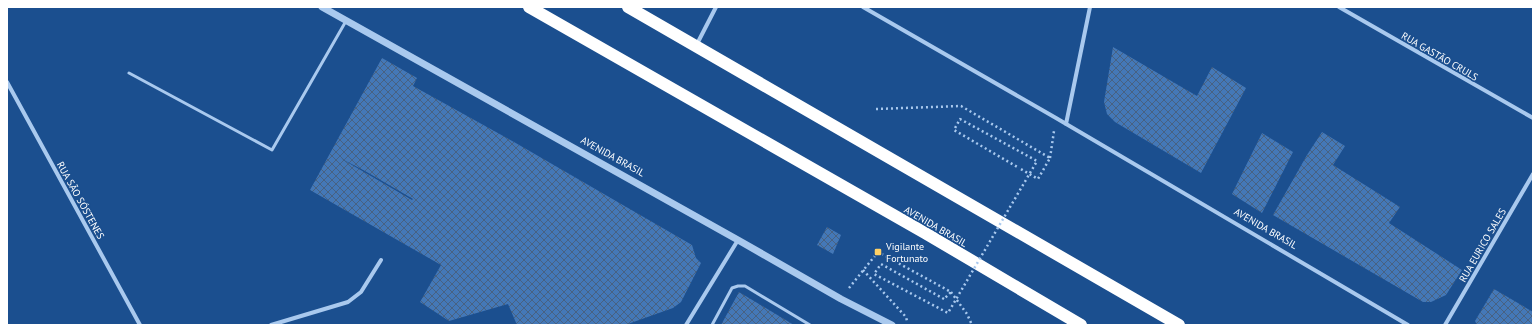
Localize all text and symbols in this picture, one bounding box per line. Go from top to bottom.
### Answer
street label: RUA GASTÃO CRULS [1399,29,1480,84]
street label: AVENIDA BRASIL [578,133,647,179]
street label: RUA SÃO SÓSTENES [54,159,107,241]
street label: AVENIDA BRASIL [902,203,970,250]
street label: AVENIDA BRASIL [1232,205,1300,252]
street label: RUA EURICO SALES [1456,206,1509,285]
place label: Vigilante Fortunato [885,240,928,265]
marker: Vigilante Fortunato [873,247,883,257]

